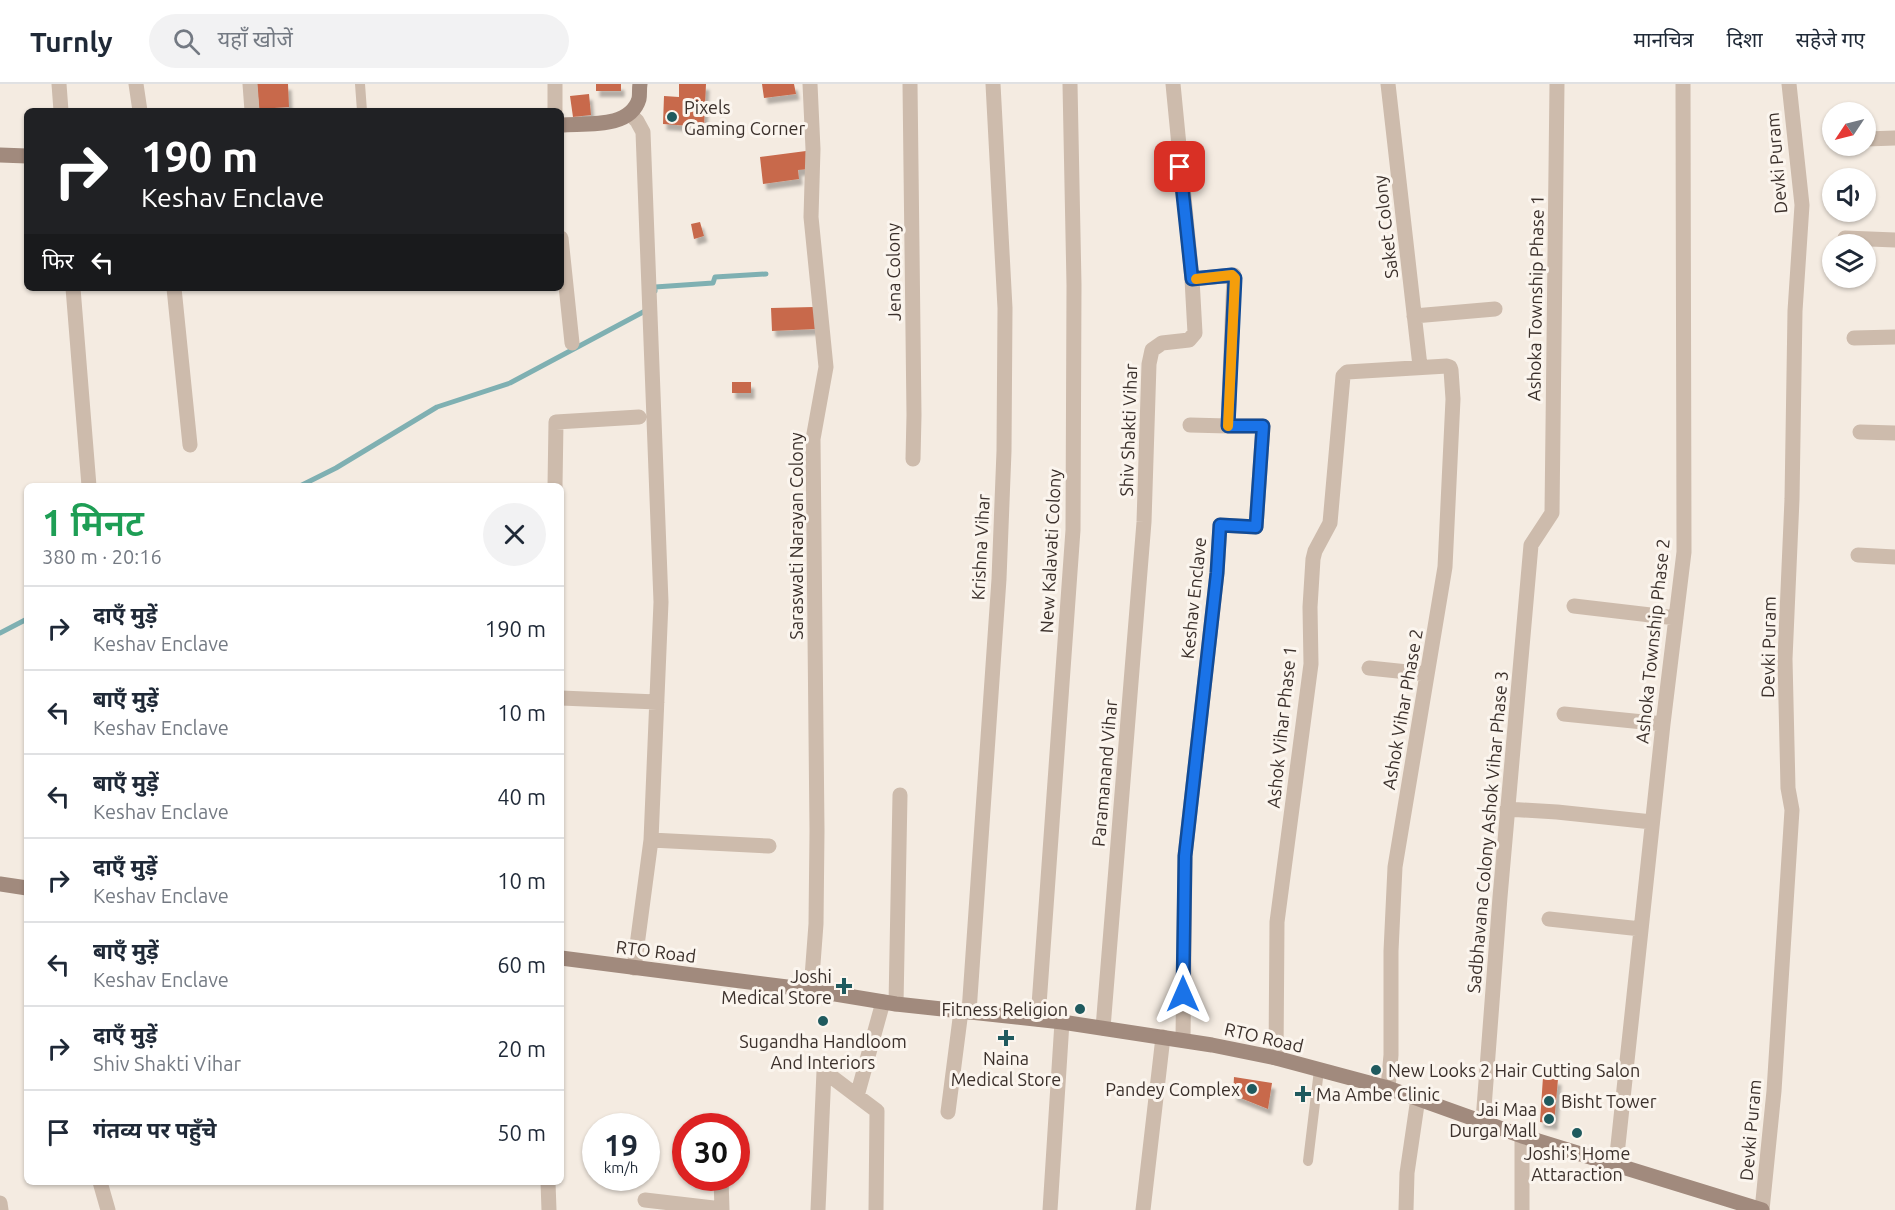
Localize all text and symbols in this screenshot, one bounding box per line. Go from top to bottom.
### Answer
search box [149,14,569,68]
icon: search [170,25,203,58]
text: Turnly [30,26,113,57]
text: यहाँ खोजें [218,26,293,51]
text: मानचित्र [1633,27,1694,51]
text: दिशा [1727,27,1763,51]
text: सहेजे गए [1796,27,1865,51]
place label: Pixels Gaming Corner [684,97,805,138]
north arrow [1822,102,1876,156]
map controls [1822,102,1876,288]
marker: Pixels Gaming Corner [665,110,679,124]
street label: Devki Puram [1762,111,1790,215]
icon: right [42,132,120,210]
text: 190 m [141,133,258,180]
pin [1154,141,1205,192]
icon: arrive [1163,150,1196,183]
button: sound [1822,168,1876,222]
street label: Saket Colony [1369,174,1401,280]
text: Keshav Enclave [141,182,324,212]
street label: Ashoka Township Phase 1 [1523,195,1547,401]
street label: Jena Colony [882,222,904,321]
button: layers [1822,234,1876,288]
icon: left [86,246,119,279]
text: फिर [42,248,74,273]
street label: Shiv Shakti Vihar [1116,363,1140,497]
street label: Saraswati Narayan Colony [786,432,806,640]
street label: New Kalavati Colony [1036,468,1064,634]
street label: Krishna Vihar [967,493,993,601]
text: 1 मिनट [42,502,144,543]
button: close [483,503,546,566]
street label: Keshav Enclave [1177,536,1209,660]
street label: Ashoka Township Phase 2 [1631,537,1673,745]
text: 380 m · 20:16 [42,545,162,568]
street label: Devki Puram [1757,596,1779,698]
text: दाएँ मुड़ें [93,602,157,627]
icon: right [42,612,75,645]
text: 190 m [485,616,546,641]
street label: Ashok Vihar Phase 2 [1378,627,1426,791]
text: Keshav Enclave [93,632,229,655]
street label: Ashok Vihar Phase 1 [1263,645,1299,809]
street label: Sadbhavana Colony Ashok Vihar Phase 3 [1463,670,1511,994]
text: बाएँ मुड़ें [93,686,159,711]
icon: left [42,696,75,729]
street label: Paramanand Vihar [1088,698,1120,848]
text: 10 m [497,700,546,725]
text: Keshav Enclave [93,716,229,739]
text: बाएँ मुड़ें [93,770,159,795]
icon: left [42,780,75,813]
text: 40 m [497,784,546,809]
text: Keshav Enclave [93,800,229,823]
text: दाएँ मुड़ें [93,854,157,879]
icon: right [42,864,75,897]
text: 10 m [497,868,546,893]
text: Keshav Enclave [93,884,229,907]
street label: RTO Road [615,936,697,966]
text: बाएँ मुड़ें [93,938,159,963]
icon: left [42,948,75,981]
text: 60 m [497,952,546,977]
position arrow [1151,962,1215,1026]
place label: Joshi Medical Store [721,966,832,1007]
text: Keshav Enclave [93,968,229,991]
marker: Joshi Medical Store [837,979,851,993]
place label: Fitness Religion [941,999,1068,1019]
marker: Fitness Religion [1073,1002,1087,1016]
marker: Sugandha Handloom And Interiors [816,1014,830,1028]
street label: RTO Road [1223,1018,1305,1056]
text: दाएँ मुड़ें [93,1022,157,1047]
place label: Sugandha Handloom And Interiors [739,1031,907,1072]
marker: Naina Medical Store [999,1031,1013,1045]
icon: right [42,1032,75,1065]
text: 20 m [497,1036,546,1061]
place label: Naina Medical Store [951,1048,1061,1089]
text: Shiv Shakti Vihar [93,1052,241,1075]
place label: New Looks 2 Hair Cutting Salon [1388,1060,1640,1080]
marker: New Looks 2 Hair Cutting Salon [1369,1063,1383,1077]
street label: Devki Puram [1736,1078,1764,1182]
place label: Pandey Complex [1105,1079,1240,1099]
marker: Pandey Complex [1245,1082,1259,1096]
place label: Ma Ambe Clinic [1316,1084,1440,1104]
marker: Ma Ambe Clinic [1294,1085,1312,1103]
place label: Bisht Tower [1561,1091,1657,1111]
marker: Bisht Tower [1542,1094,1556,1108]
place label: Jai Maa Durga Mall [1449,1099,1537,1140]
marker: Jai Maa Durga Mall [1542,1112,1556,1126]
speed limit sign: 30 [672,1113,750,1191]
icon: arrive [42,1116,75,1149]
text: गंतव्य पर पहुँचे [93,1117,217,1142]
text: 50 m [497,1120,546,1145]
marker: Joshi's Home Attaraction [1570,1126,1584,1140]
text: 19 [604,1128,638,1162]
place label: Joshi's Home Attaraction [1524,1143,1630,1184]
text: km/h [604,1159,638,1176]

